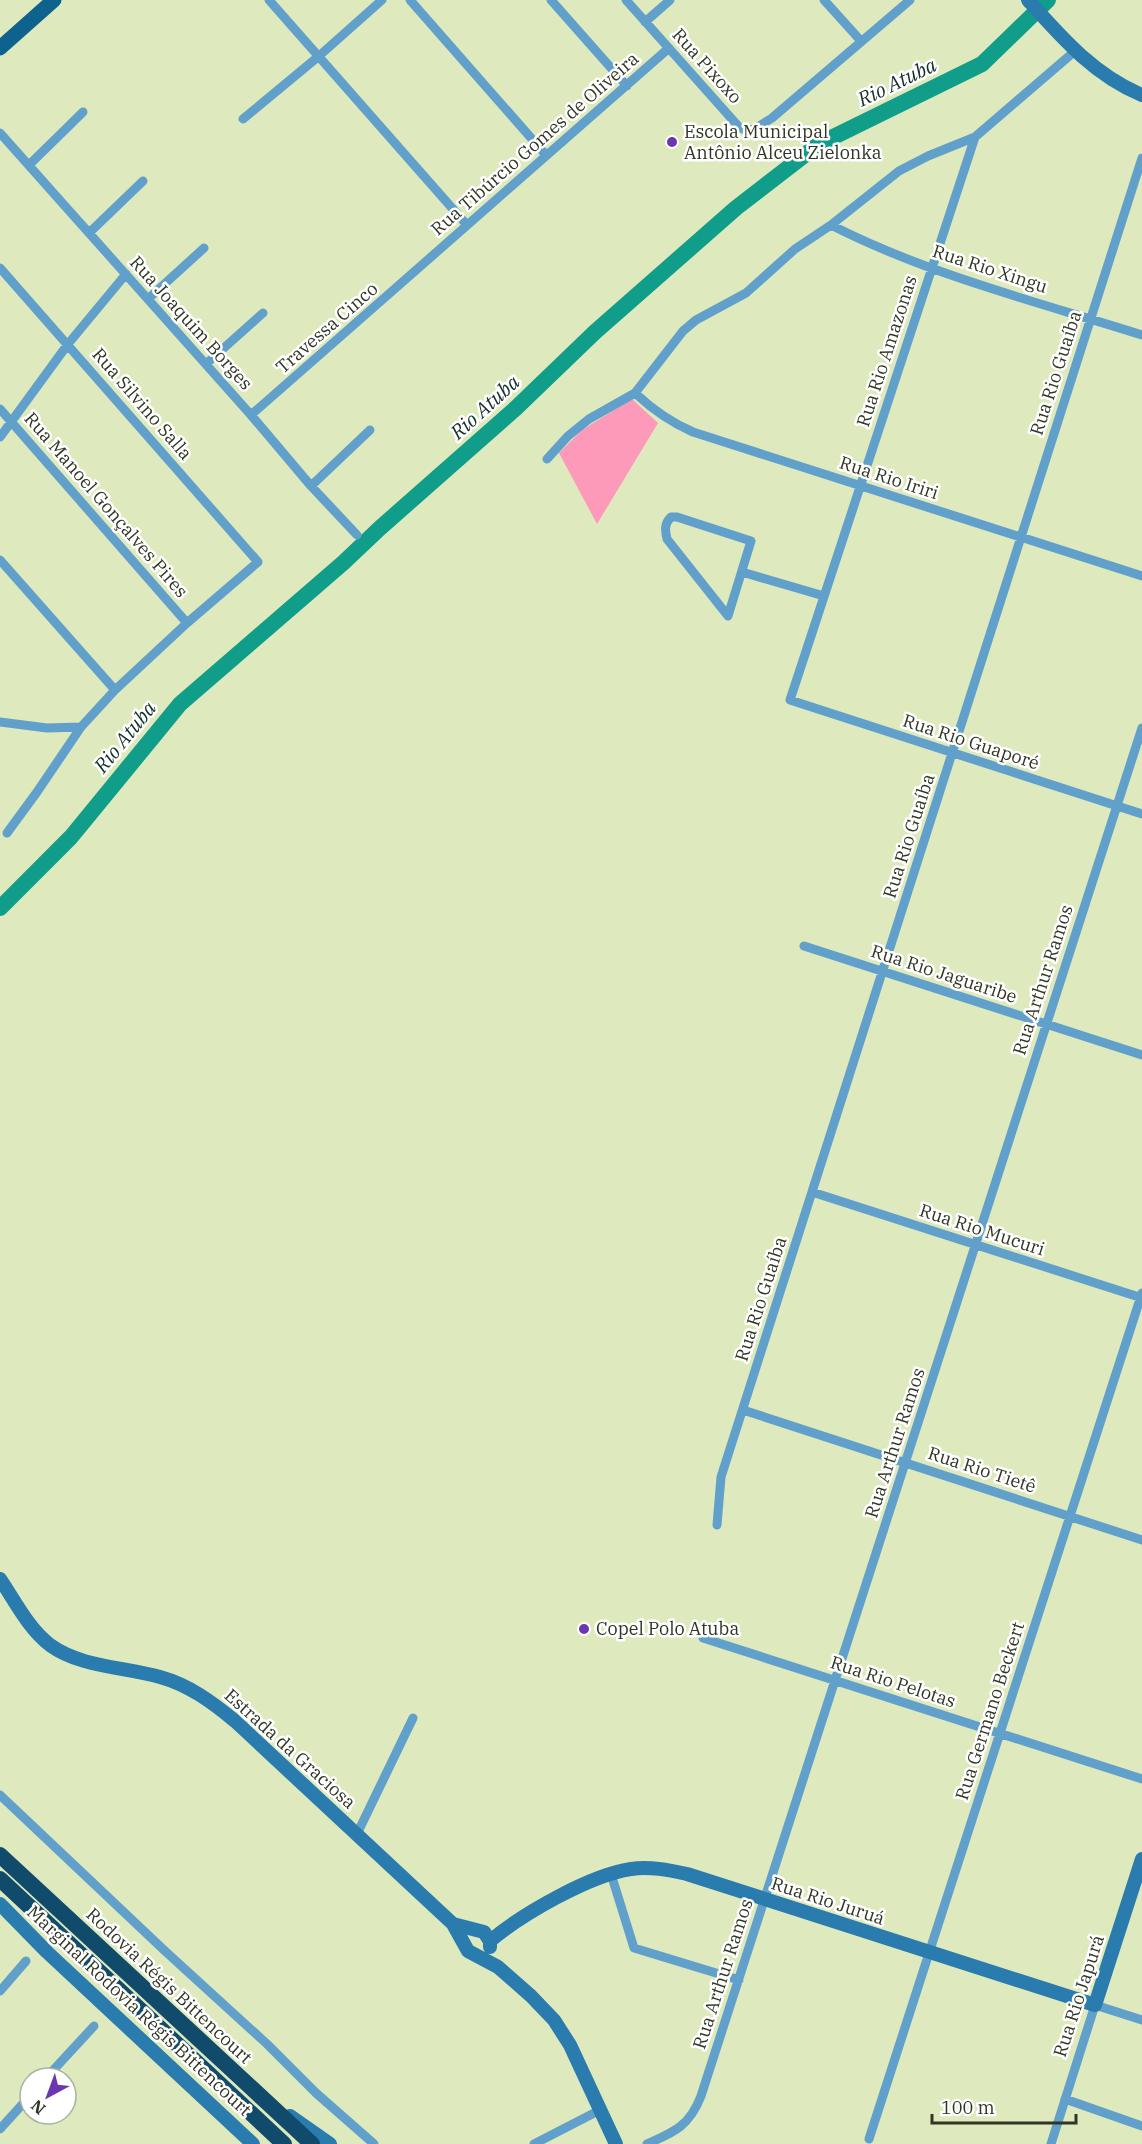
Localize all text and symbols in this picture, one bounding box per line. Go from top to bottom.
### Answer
street label: Rua Pixoxo [667,23,747,108]
street label: Rua Tibúrcio Gomes de Oliveira [426,47,643,240]
water label: Rio Atuba [852,51,941,113]
place label: Escola Municipal Antônio Alceu Zielonka [684,120,882,164]
marker: Escola Municipal Antônio Alceu Zielonka [665,135,679,149]
street label: Rua Rio Xingu [930,239,1050,298]
street label: Rua Joaquim Borges [125,251,258,394]
street label: Rua Rio Amazonas [851,272,922,429]
street label: Travessa Cinco [271,277,382,378]
street label: Rua Rio Guaíba [1025,307,1087,438]
street label: Rua Silvino Salla [87,343,197,465]
water label: Rio Atuba [443,368,525,446]
street label: Rua Manoel Gonçalves Pires [20,407,193,602]
street label: Rua Rio Iriri [837,451,942,504]
water label: Rio Atuba [87,695,162,779]
street label: Rua Rio Guaporé [900,709,1042,774]
street label: Rua Rio Guaíba [878,770,940,901]
street label: Rua Arthur Ramos [1007,902,1078,1058]
street label: Rua Rio Jaguaribe [868,939,1020,1008]
street label: Rua Rio Mucuri [917,1198,1048,1261]
street label: Rua Rio Guaíba [730,1233,792,1364]
street label: Rua Arthur Ramos [859,1365,930,1521]
street label: Rua Rio Tietê [925,1441,1039,1498]
place label: Copel Polo Atuba [596,1617,739,1640]
street label: Rua Germano Beckert [950,1619,1029,1803]
marker: Copel Polo Atuba [577,1622,591,1636]
street label: Rua Rio Pelotas [828,1650,959,1713]
street label: Estrada da Graciosa [220,1684,361,1814]
street label: Rua Rio Juruá [769,1871,888,1930]
street label: Rua Arthur Ramos [687,1896,758,2052]
street label: Marginal Rodovia Régis Bittencourt [22,1900,256,2121]
street label: Rodovia Régis Bittencourt [82,1903,257,2069]
street label: Rua Rio Japurá [1048,1932,1109,2060]
north arrow [18,2066,78,2126]
scale bar [932,2087,1076,2125]
text: N [27,2096,49,2119]
text: 100 m [941,2096,995,2119]

